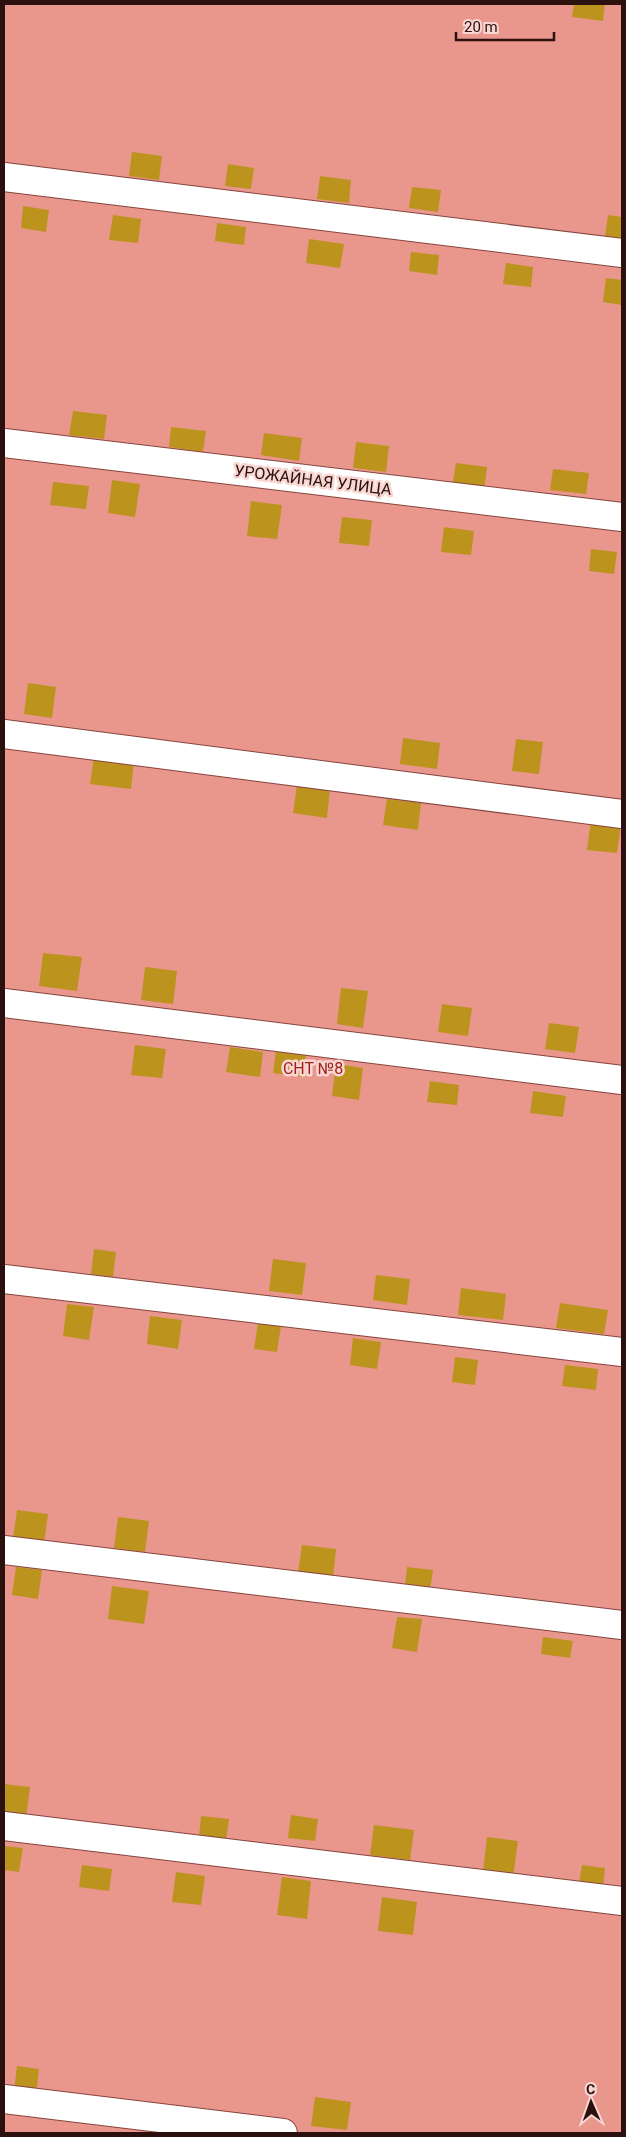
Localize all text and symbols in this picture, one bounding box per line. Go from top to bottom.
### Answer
scale bar [456,10,554,42]
text: 20 m [464,18,498,36]
street label: УРОЖАЙНАЯ УЛИЦА [233,461,393,499]
park label: СНТ №8 [283,1059,343,1078]
north arrow [566,2077,616,2127]
text: С [586,2081,595,2097]

